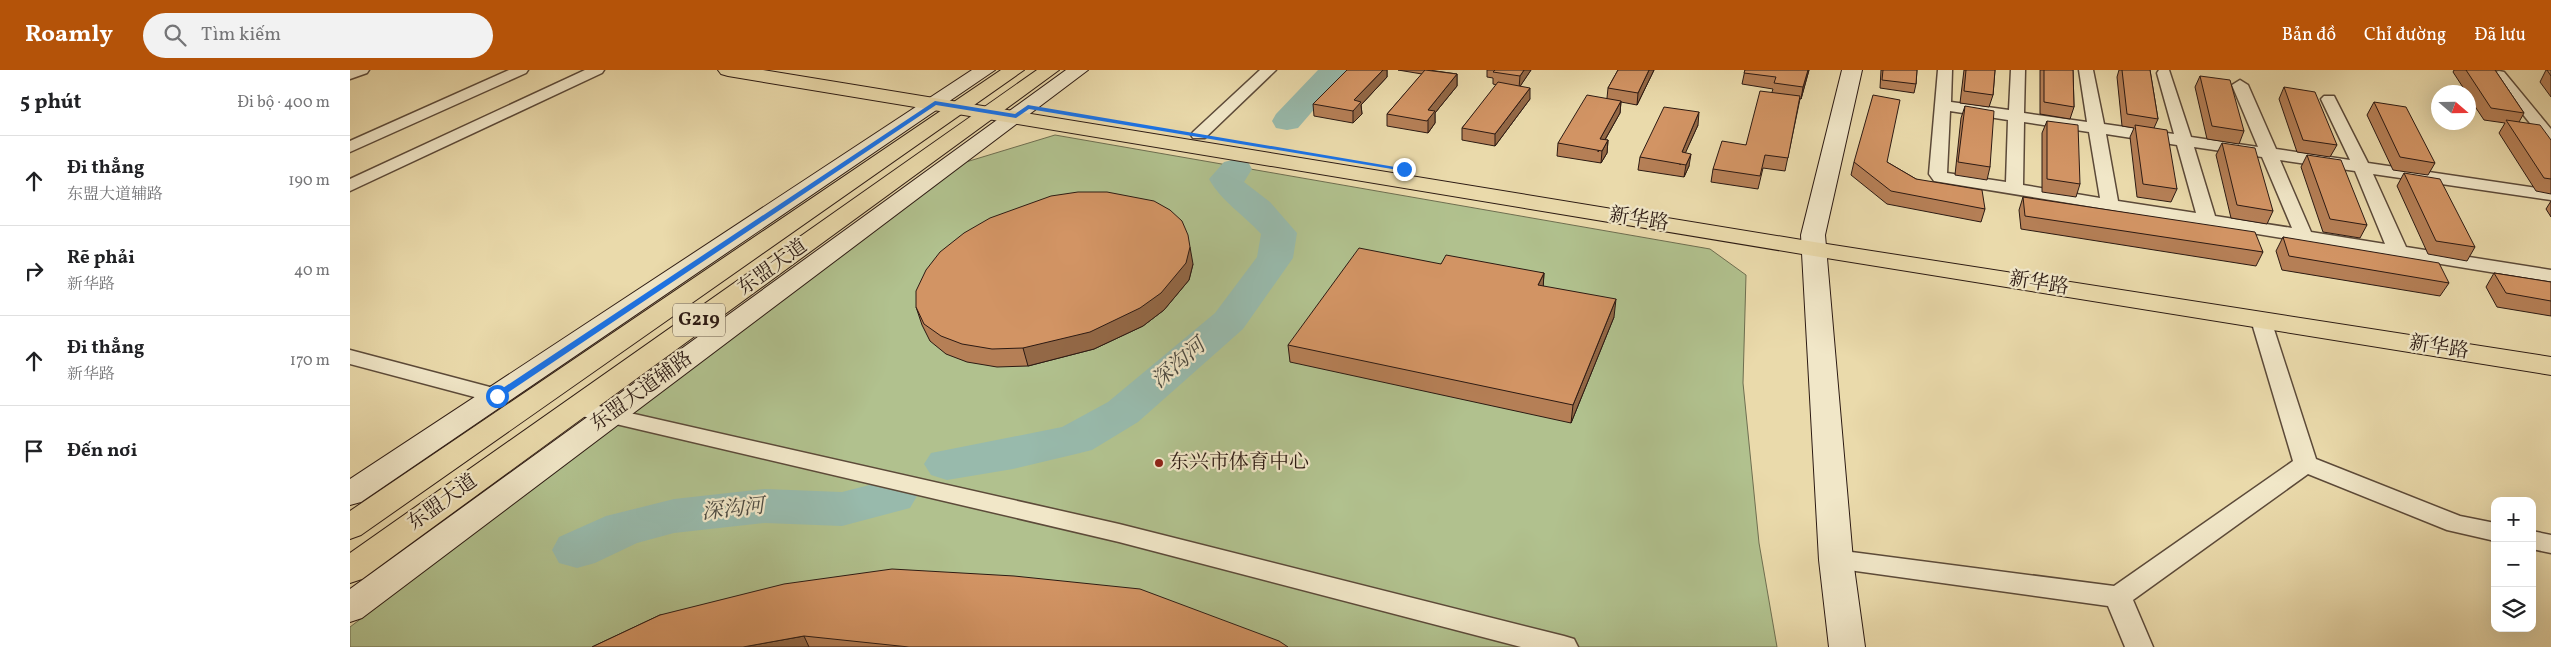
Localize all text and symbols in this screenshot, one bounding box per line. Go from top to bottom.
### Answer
search box [143,13,493,58]
text: Roamly [25,18,113,52]
icon: search [161,21,189,49]
text: Tìm kiếm [201,22,281,48]
text: Bản đồ [2282,23,2336,48]
text: Chỉ đường [2364,23,2446,48]
text: Đã lưu [2474,23,2526,48]
north arrow [2431,85,2476,130]
text: 5 phút [20,88,82,117]
text: Đi bộ · 400 m [237,92,330,114]
text: Đi thẳng [67,155,144,181]
route end [1393,158,1416,181]
icon: ahead [20,167,48,195]
text: 190 m [288,170,330,192]
text: 东盟大道辅路 [67,184,163,206]
street label: 新华路 [1607,201,1671,239]
street label: 东盟大道 [732,233,814,303]
text: Rẽ phải [67,245,135,271]
icon: right [20,257,48,285]
text: 40 m [294,260,330,282]
street label: 新华路 [2007,265,2071,303]
text: 新华路 [67,274,115,296]
road number: G219 [673,304,725,336]
street label: 新华路 [2407,329,2471,367]
water label: 深沟河 [1146,330,1215,396]
text: Đi thẳng [67,335,144,361]
street label: 东盟大道辅路 [585,345,699,439]
icon: ahead [20,347,48,375]
text: 170 m [290,350,330,372]
text: 新华路 [67,364,115,386]
route start [486,385,509,408]
icon: arrive [20,437,48,465]
text: Đến nơi [67,438,137,464]
place label: 东兴市体育中心 [1169,449,1309,477]
marker: 东兴市体育中心 [1153,457,1165,469]
street label: 东盟大道 [402,468,484,538]
water label: 深沟河 [700,492,770,528]
map controls [2491,497,2536,632]
button: + [2491,497,2536,542]
button: − [2491,542,2536,587]
button: layers [2491,587,2536,632]

